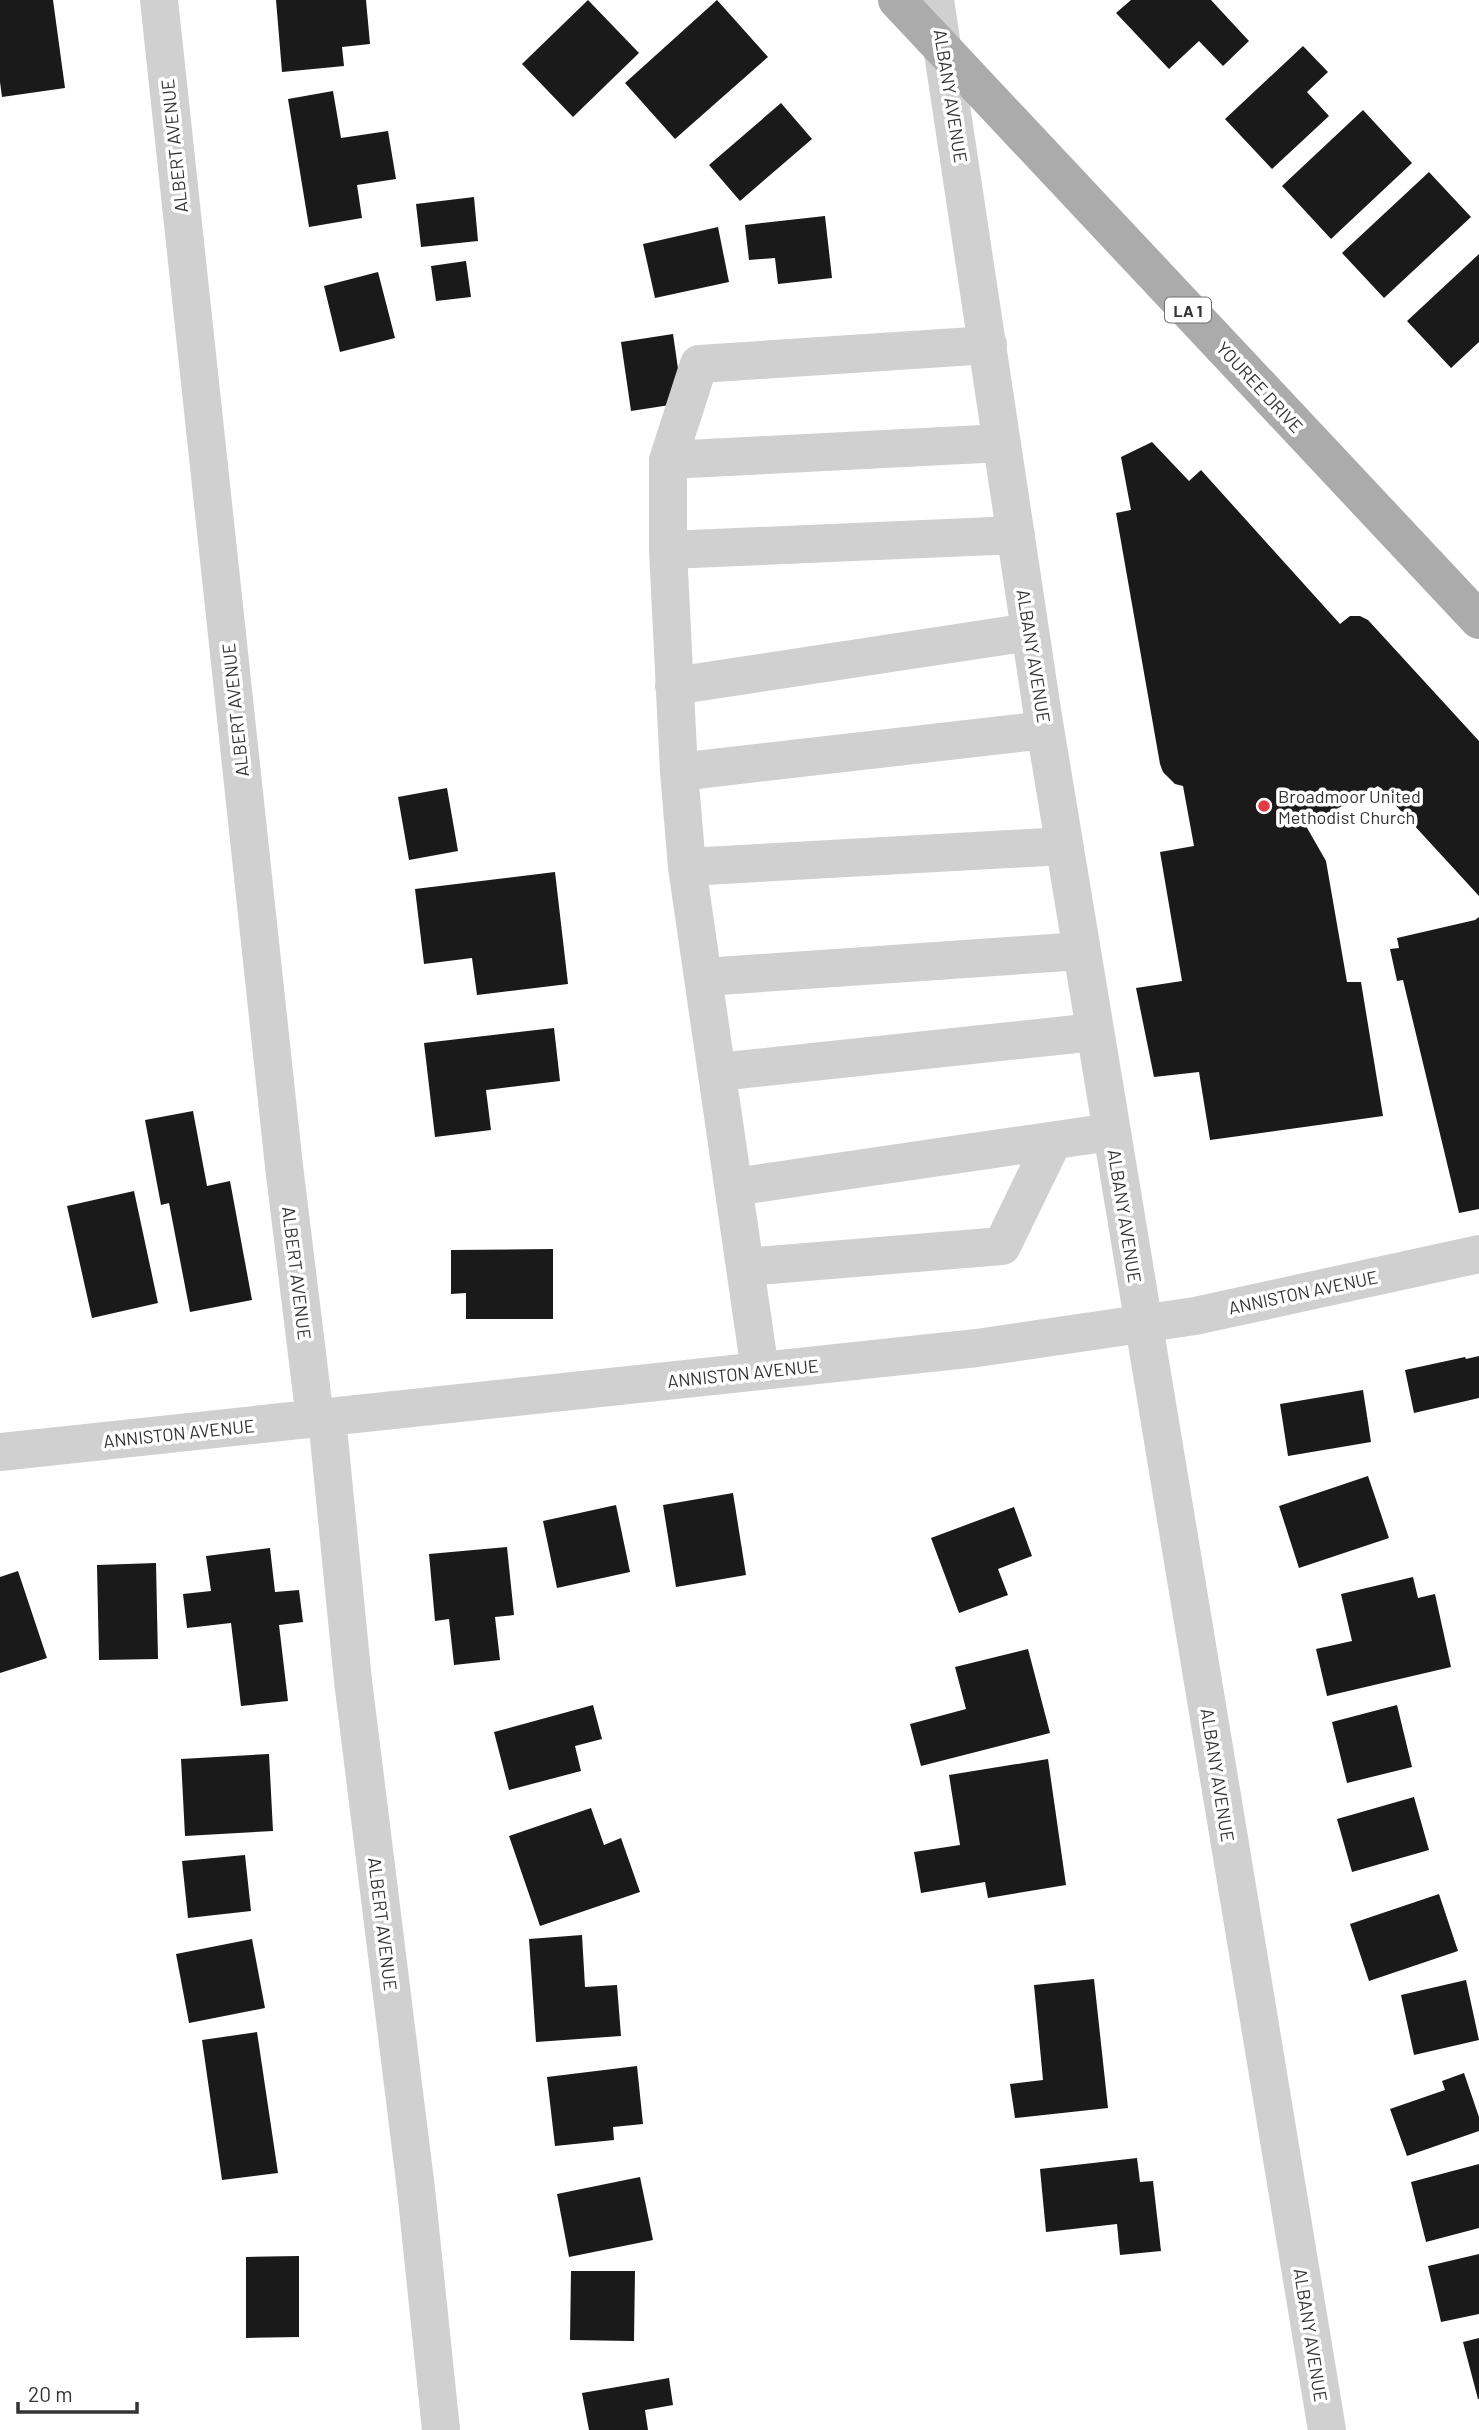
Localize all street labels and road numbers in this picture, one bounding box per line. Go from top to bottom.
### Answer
street label: ALBANY AVENUE [930,28,972,164]
street label: ALBERT AVENUE [156,78,192,214]
road number: LA 1 [1165,298,1211,322]
street label: YOUREE DRIVE [1212,337,1308,437]
street label: ALBANY AVENUE [1013,588,1055,724]
street label: ALBERT AVENUE [217,642,253,778]
street label: ALBANY AVENUE [1104,1148,1146,1284]
street label: ALBERT AVENUE [278,1205,316,1341]
street label: ANNISTON AVENUE [1226,1265,1380,1319]
street label: ANNISTON AVENUE [666,1354,820,1392]
street label: ANNISTON AVENUE [102,1414,256,1452]
street label: ALBANY AVENUE [1197,1707,1239,1843]
street label: ALBERT AVENUE [364,1856,402,1992]
street label: ALBANY AVENUE [1290,2267,1332,2403]

